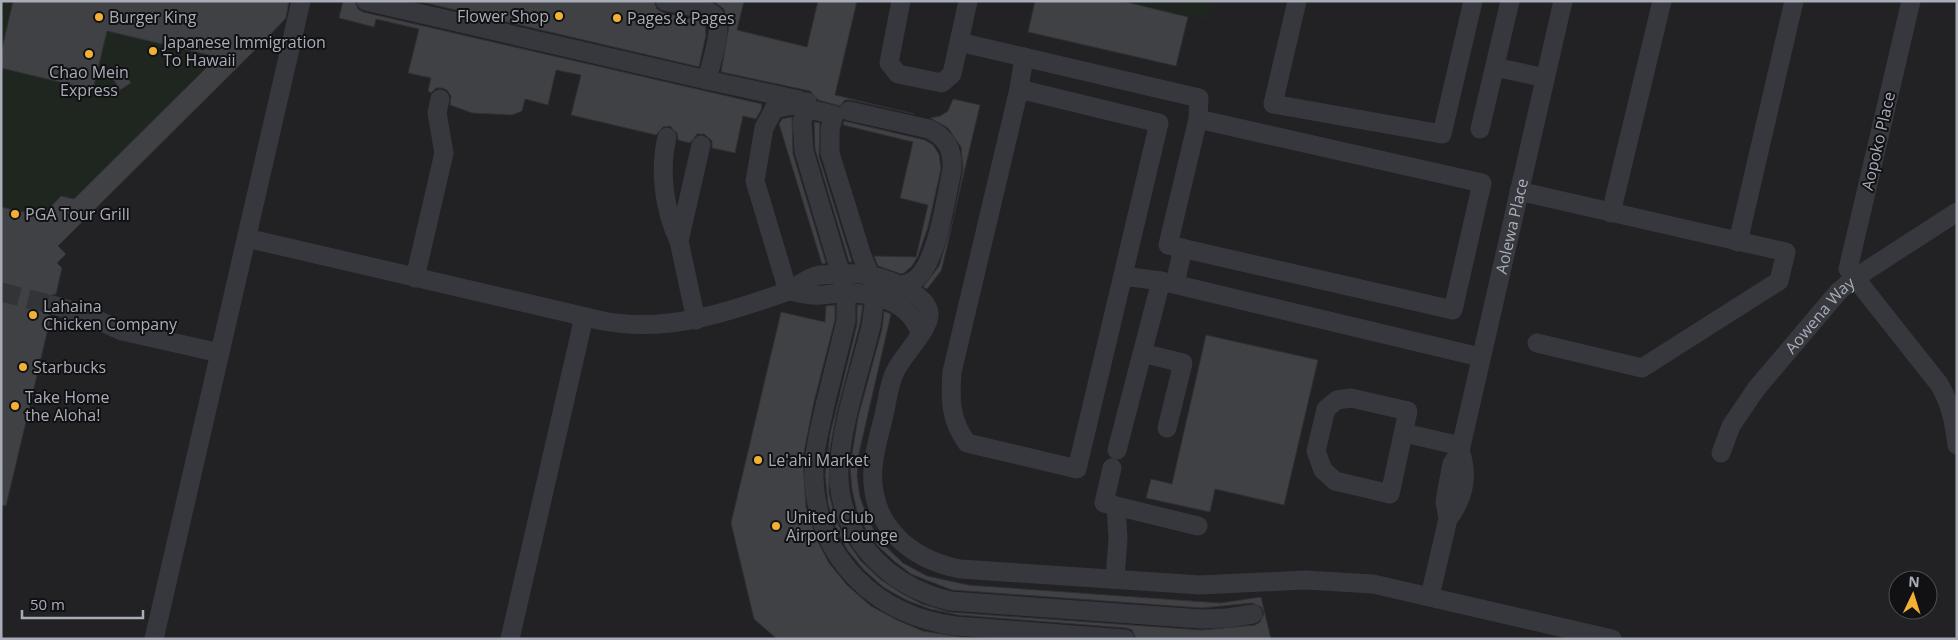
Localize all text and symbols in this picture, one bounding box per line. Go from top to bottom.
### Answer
place label: Flower Shop [457,5,549,27]
place label: Burger King [109,6,197,28]
place label: Pages & Pages [627,7,735,29]
marker: Flower Shop [553,10,565,22]
marker: Burger King [93,11,105,23]
marker: Pages & Pages [611,12,623,24]
place label: Japanese Immigration To Hawaii [161,31,326,71]
marker: Japanese Immigration To Hawaii [147,45,159,57]
marker: Chao Mein Express [83,48,95,60]
place label: Chao Mein Express [49,61,129,101]
street label: Aopoko Place [1856,90,1900,192]
street label: Aolewa Place [1490,176,1533,276]
place label: PGA Tour Grill [25,203,130,225]
marker: PGA Tour Grill [9,208,21,220]
street label: Aowena Way [1780,271,1860,358]
place label: Lahaina Chicken Company [43,295,178,335]
marker: Lahaina Chicken Company [27,309,39,321]
place label: Starbucks [33,356,106,378]
marker: Starbucks [17,361,29,373]
place label: Take Home the Aloha! [25,386,109,426]
marker: Take Home the Aloha! [9,400,21,412]
place label: Le'ahi Market [768,449,869,471]
marker: Le'ahi Market [752,454,764,466]
place label: United Club Airport Lounge [786,506,898,546]
marker: United Club Airport Lounge [770,520,782,532]
north arrow [1888,570,1938,620]
text: N [1908,572,1920,591]
scale bar [22,588,144,620]
text: 50 m [30,594,65,614]

